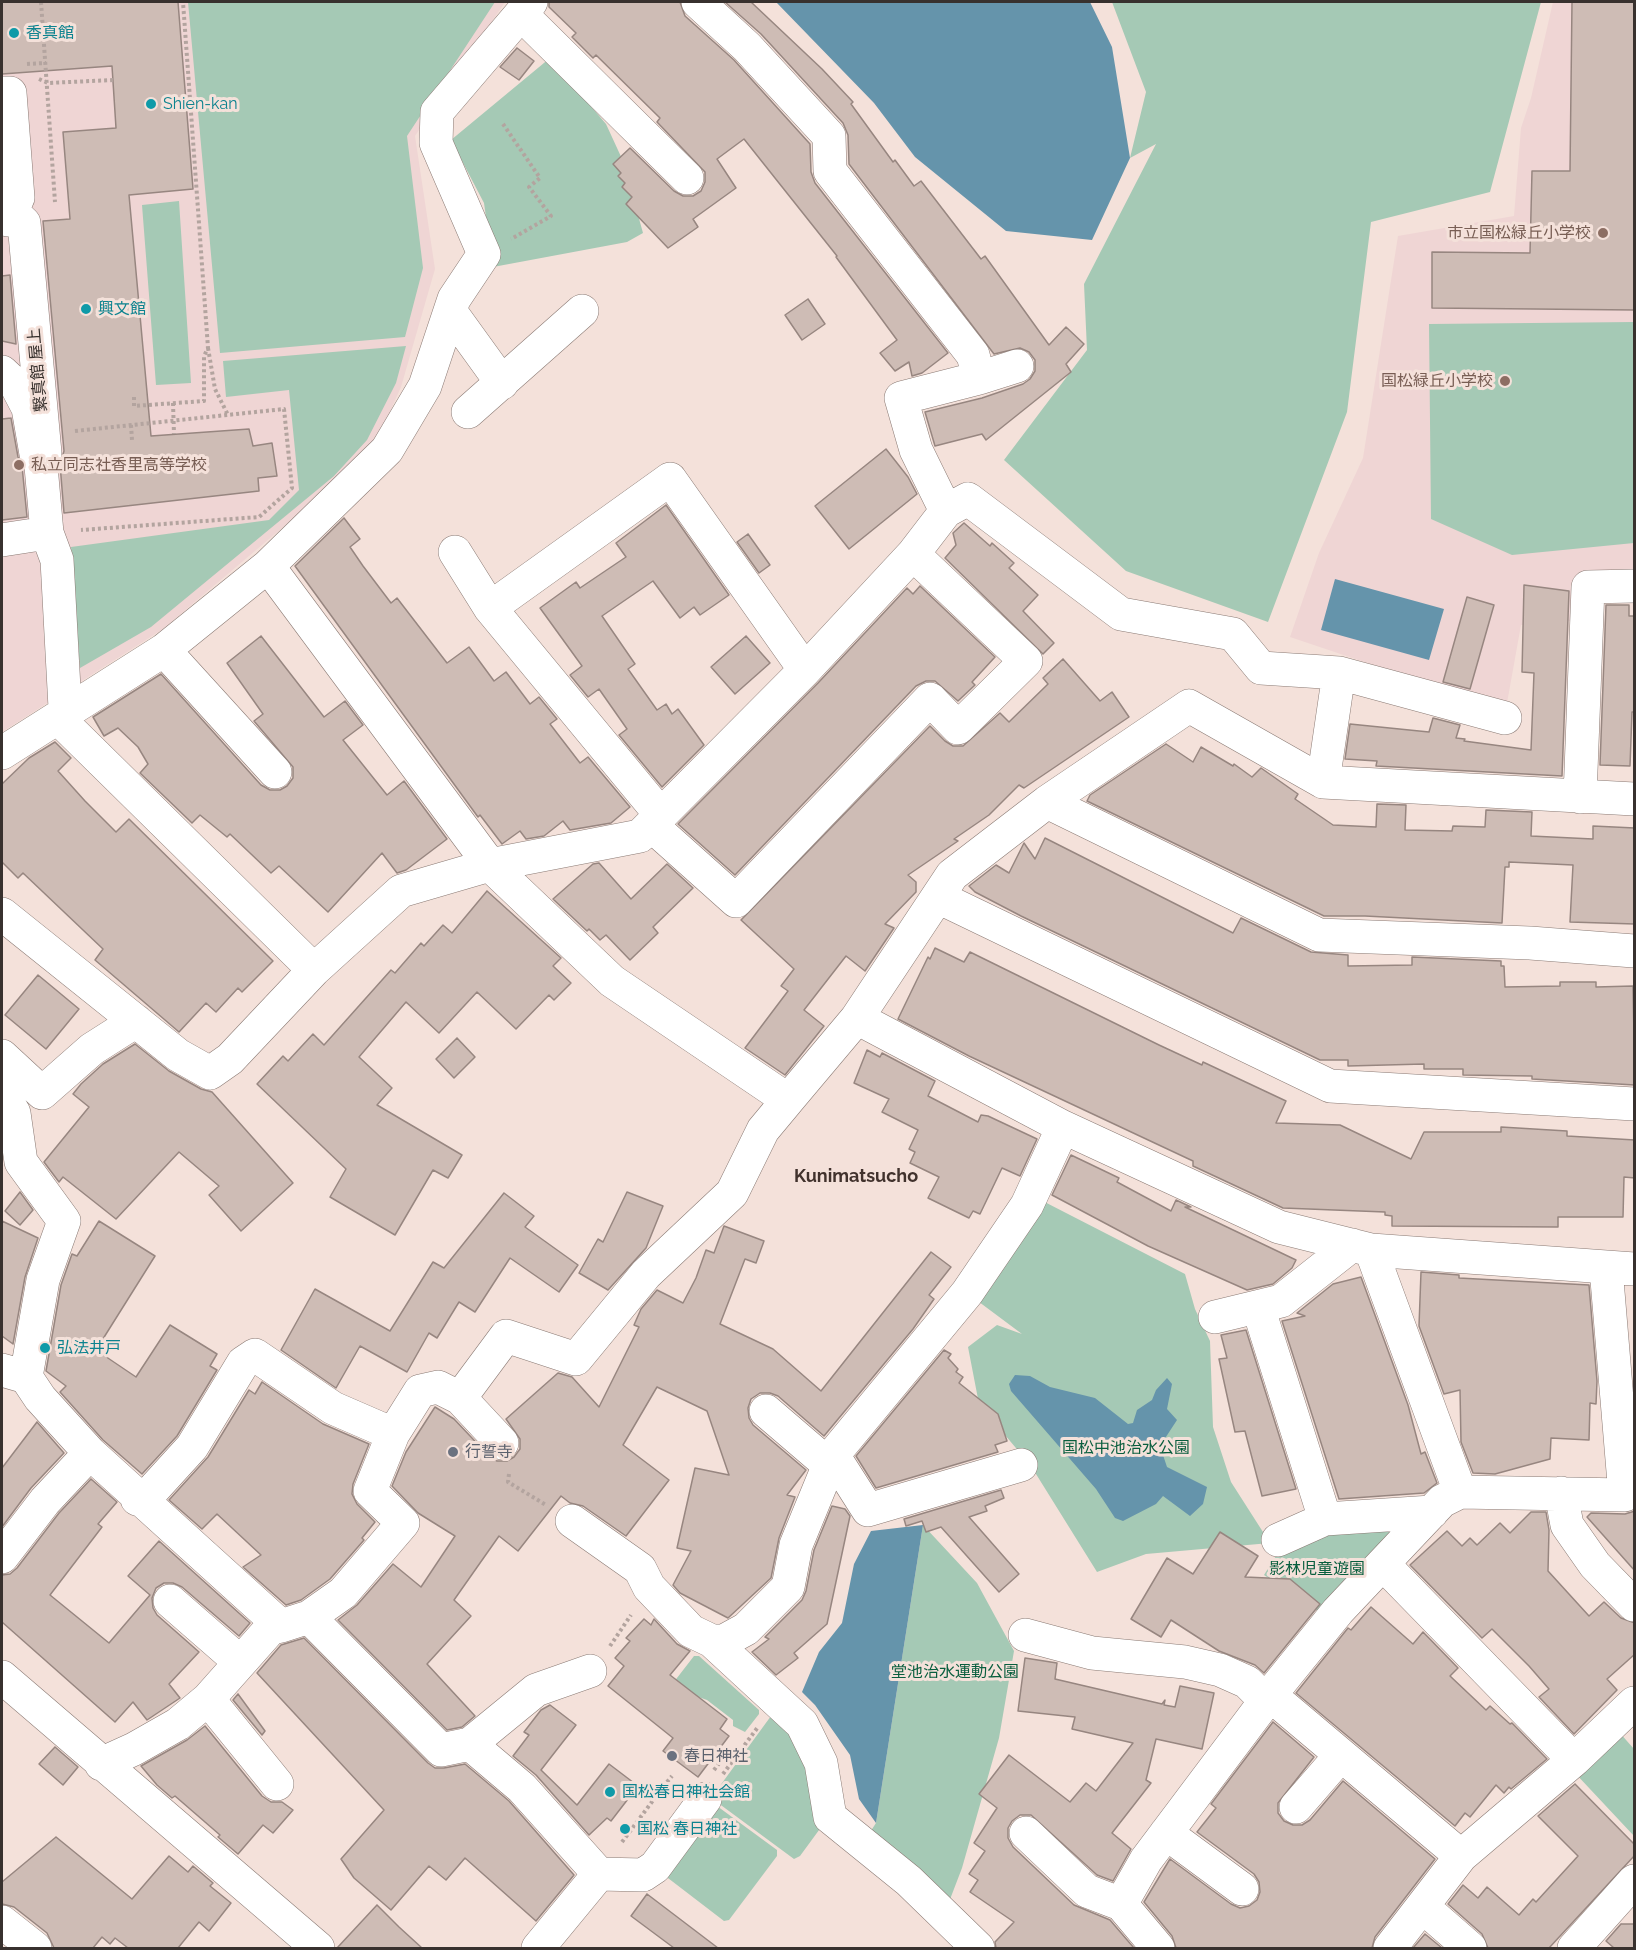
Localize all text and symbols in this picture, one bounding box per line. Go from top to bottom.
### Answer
place label: 香真館 [26,23,74,43]
marker: 香真館 [7,26,21,40]
place label: Shien-kan [163,94,237,114]
marker: Shien-kan [144,97,158,111]
place label: 市立国松緑丘小学校 [1447,223,1591,243]
marker: 市立国松緑丘小学校 [1596,226,1610,240]
place label: 興文館 [98,299,146,319]
marker: 興文館 [79,302,93,316]
street label: 繋真館 屋上 [25,327,51,413]
place label: 国松緑丘小学校 [1381,371,1493,391]
marker: 国松緑丘小学校 [1498,374,1512,388]
place label: 私立同志社香里高等学校 [31,455,207,475]
marker: 私立同志社香里高等学校 [12,458,26,472]
district label: Kunimatsucho [794,1166,918,1188]
place label: 弘法井戸 [57,1338,121,1358]
marker: 弘法井戸 [38,1341,52,1355]
park label: 国松中池治水公園 [1062,1438,1190,1458]
place label: 行誓寺 [465,1442,513,1462]
marker: 行誓寺 [446,1445,460,1459]
park label: 影林児童遊園 [1269,1559,1365,1579]
park label: 堂池治水運動公園 [891,1662,1019,1682]
place label: 春日神社 [684,1746,748,1766]
marker: 春日神社 [665,1749,679,1763]
place label: 国松春日神社会館 [622,1782,750,1802]
marker: 国松春日神社会館 [603,1785,617,1799]
place label: 国松 春日神社 [637,1819,737,1839]
marker: 国松 春日神社 [618,1822,632,1836]

